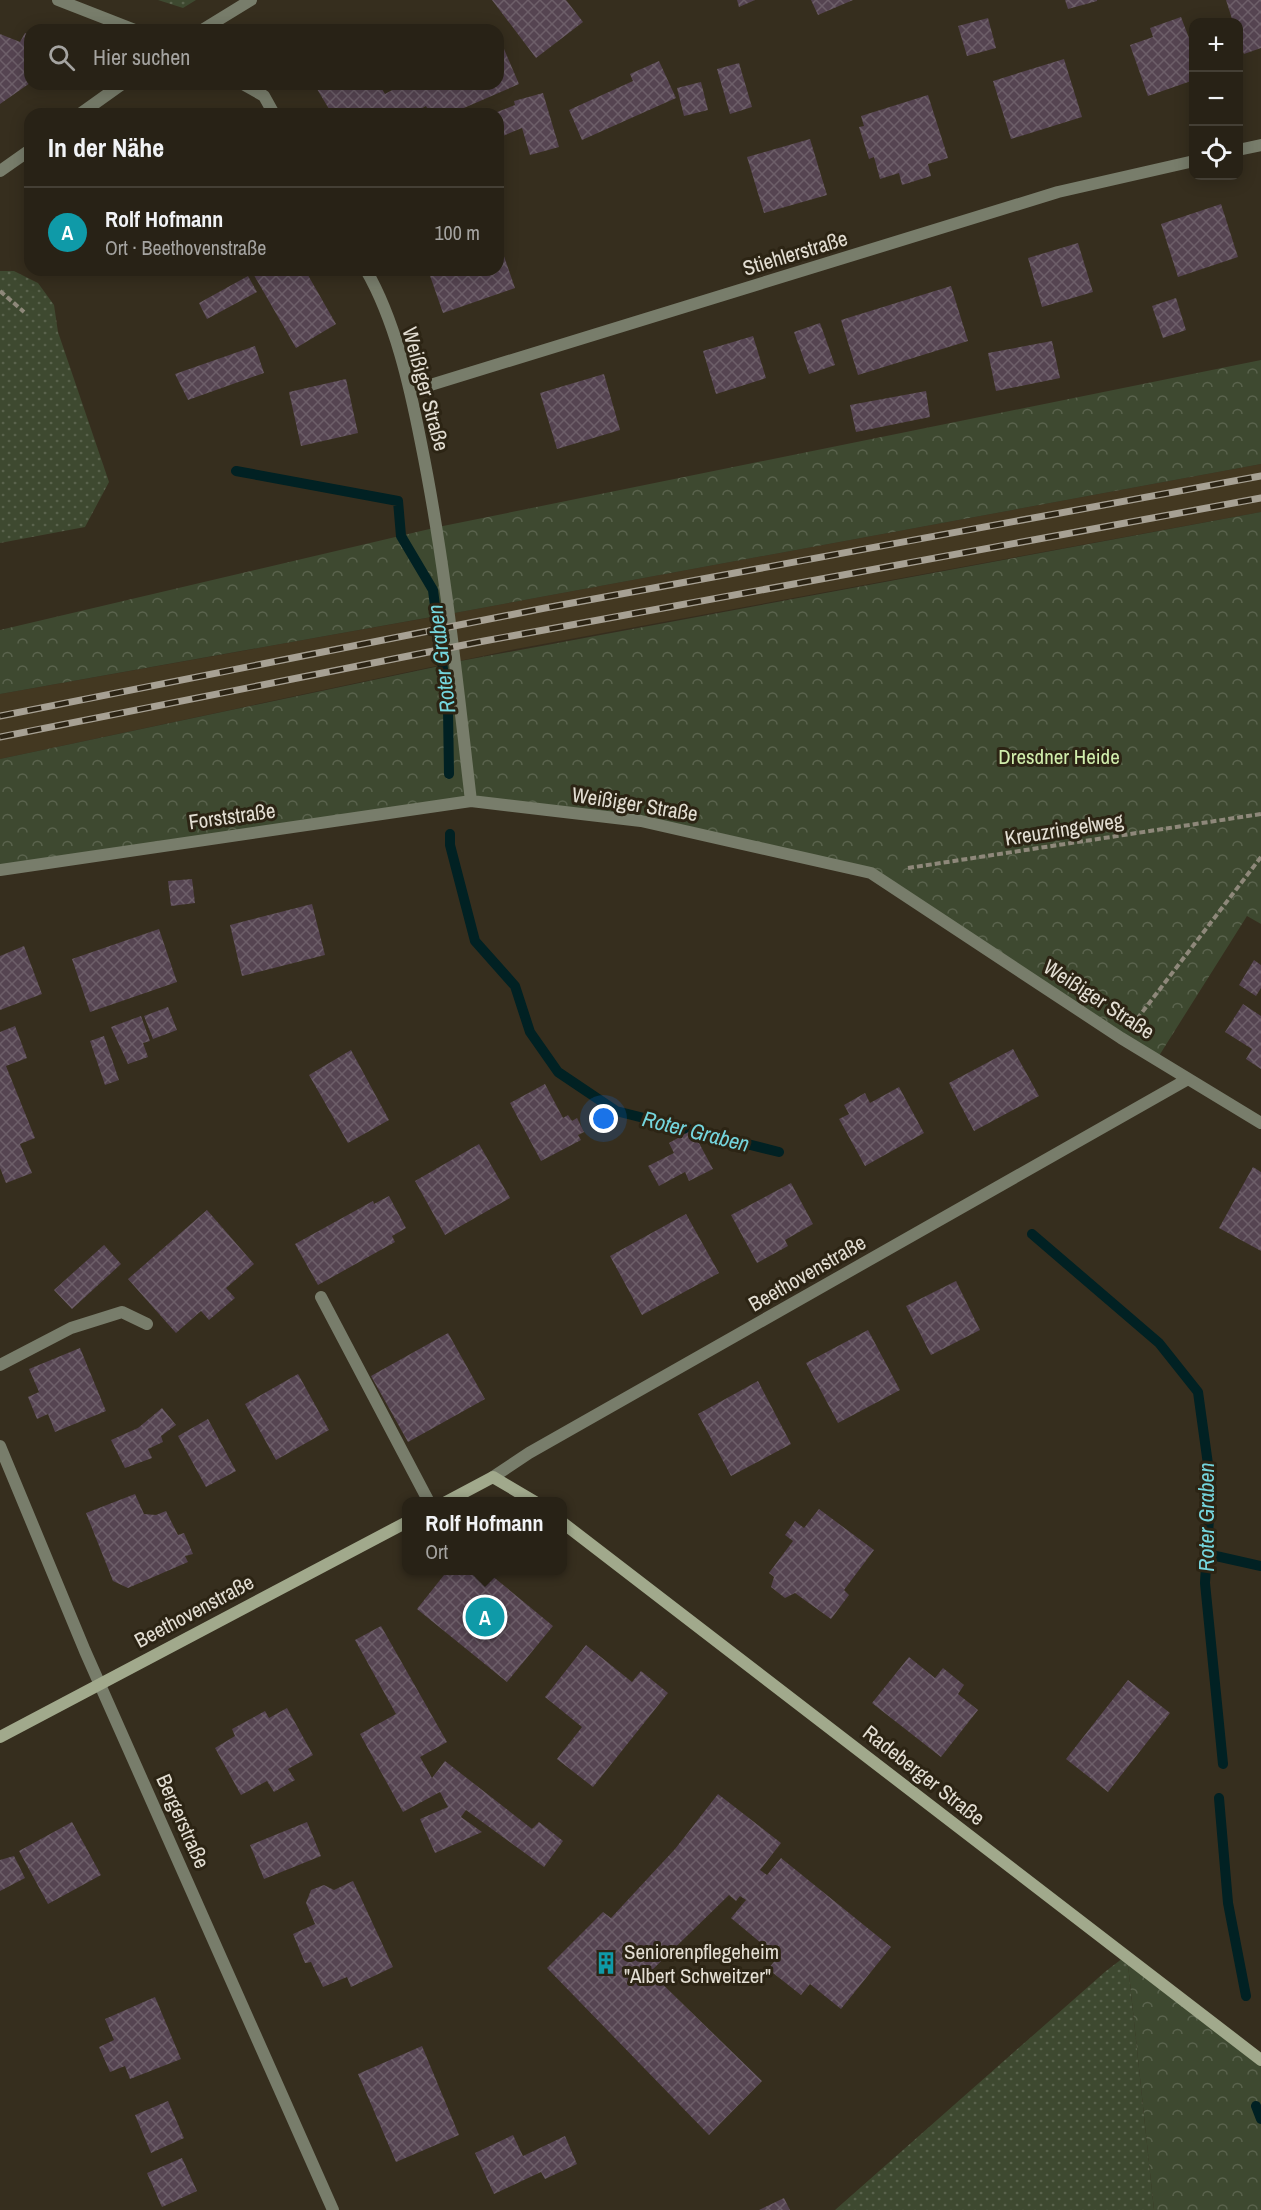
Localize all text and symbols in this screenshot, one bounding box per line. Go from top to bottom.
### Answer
map controls [1189,18,1243,180]
button: + [1189,18,1243,72]
search box [24,24,504,90]
icon: search [45,41,78,74]
text: Hier suchen [93,42,190,72]
button: − [1189,72,1243,126]
button: locate [1189,126,1243,180]
text: In der Nähe [48,130,164,165]
text: Rolf Hofmann [105,204,223,234]
text: A [62,219,73,246]
text: 100 m [434,219,480,246]
street label: Stiehlerstraße [739,223,851,283]
text: Ort · Beethovenstraße [105,234,266,261]
street label: Weißiger Straße [396,324,456,454]
water label: Roter Graben [419,603,463,715]
park label: Dresdner Heide [998,742,1120,771]
street label: Weißiger Straße [570,780,700,828]
street label: Forststraße [187,796,277,836]
street label: Kreuzringelweg [1003,805,1126,853]
street label: Weißiger Straße [1038,952,1160,1046]
water label: Roter Graben [639,1103,753,1159]
your location [589,1104,618,1133]
street label: Beethovenstraße [743,1228,871,1318]
water label: Roter Graben [1191,1462,1221,1572]
popup [402,1497,567,1575]
text: Rolf Hofmann [425,1508,544,1538]
text: Ort [425,1538,448,1565]
street label: Beethovenstraße [129,1567,259,1655]
pin: A [466,1594,504,1640]
street label: Radeberger Straße [857,1718,991,1832]
street label: Bergerstraße [149,1769,217,1873]
place label: Seniorenpflegeheim "Albert Schweitzer" [624,1937,779,1990]
building icon: Seniorenpflegeheim "Albert Schweitzer" [593,1950,619,1976]

